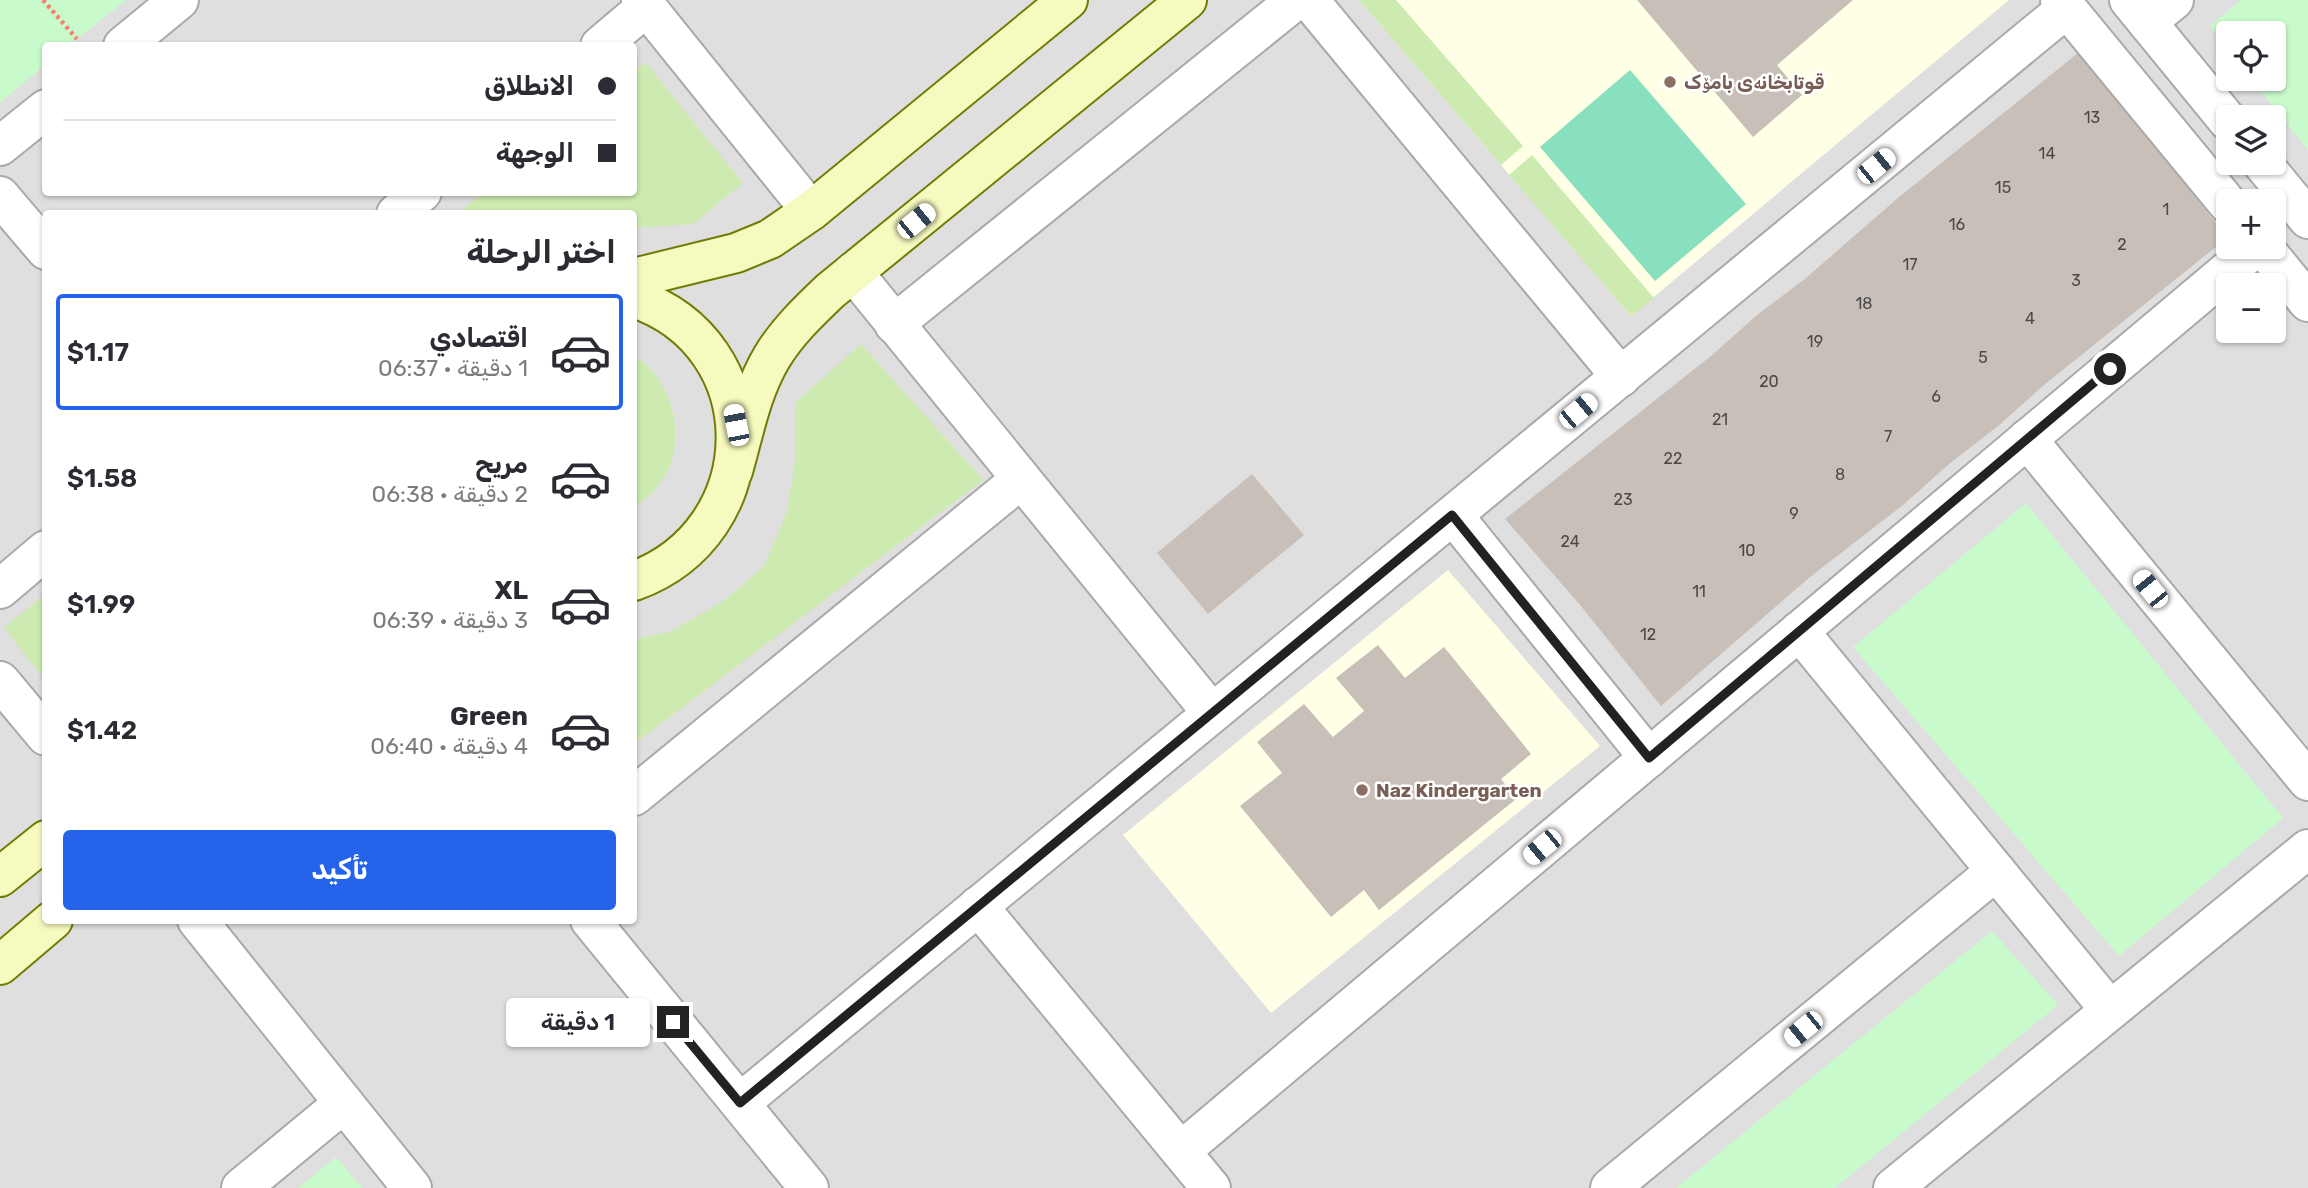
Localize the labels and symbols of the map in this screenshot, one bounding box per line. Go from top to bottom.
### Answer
place label: قوتابخانەی بامۆک [1684,71,1824,94]
marker: قوتابخانەی بامۆک [1662,74,1678,90]
house number: 13 [2084,108,2100,127]
house number: 14 [2039,144,2055,163]
car [1854,145,1899,187]
house number: 15 [1995,178,2011,197]
car [894,200,939,242]
house number: 1 [2163,200,2169,219]
house number: 16 [1949,215,1966,234]
house number: 2 [2117,235,2127,254]
house number: 17 [1902,255,1918,274]
house number: 3 [2071,271,2081,290]
house number: 18 [1855,294,1873,313]
house number: 4 [2025,309,2035,328]
house number: 19 [1807,332,1823,351]
house number: 5 [1978,348,1988,367]
route start [2094,353,2126,385]
house number: 20 [1759,372,1779,391]
house number: 6 [1931,387,1941,406]
car [1556,389,1601,433]
car [722,402,751,448]
house number: 21 [1712,410,1728,429]
house number: 7 [1884,427,1892,446]
house number: 22 [1664,449,1682,468]
house number: 8 [1835,465,1845,484]
house number: 23 [1613,490,1633,509]
house number: 9 [1789,504,1799,523]
house number: 24 [1560,532,1580,551]
house number: 10 [1738,541,1756,560]
car [2129,566,2172,612]
house number: 11 [1692,582,1706,601]
house number: 12 [1640,625,1656,644]
place label: Naz Kindergarten [1376,779,1542,802]
marker: Naz Kindergarten [1354,782,1370,798]
car [1520,825,1565,869]
callout: 1 دقيقة [505,998,648,1046]
route end [657,1006,689,1038]
car [1781,1008,1826,1050]

